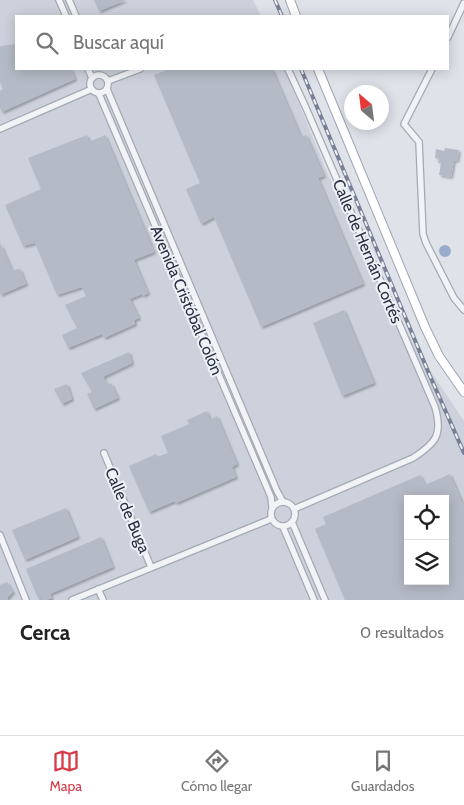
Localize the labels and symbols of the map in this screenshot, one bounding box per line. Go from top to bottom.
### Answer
north arrow [344,85,389,130]
street label: Calle de Hernán Cortés [329,176,407,326]
street label: Avenida Cristóbal Colón [146,223,227,378]
street label: Calle de Buga [101,465,154,556]

